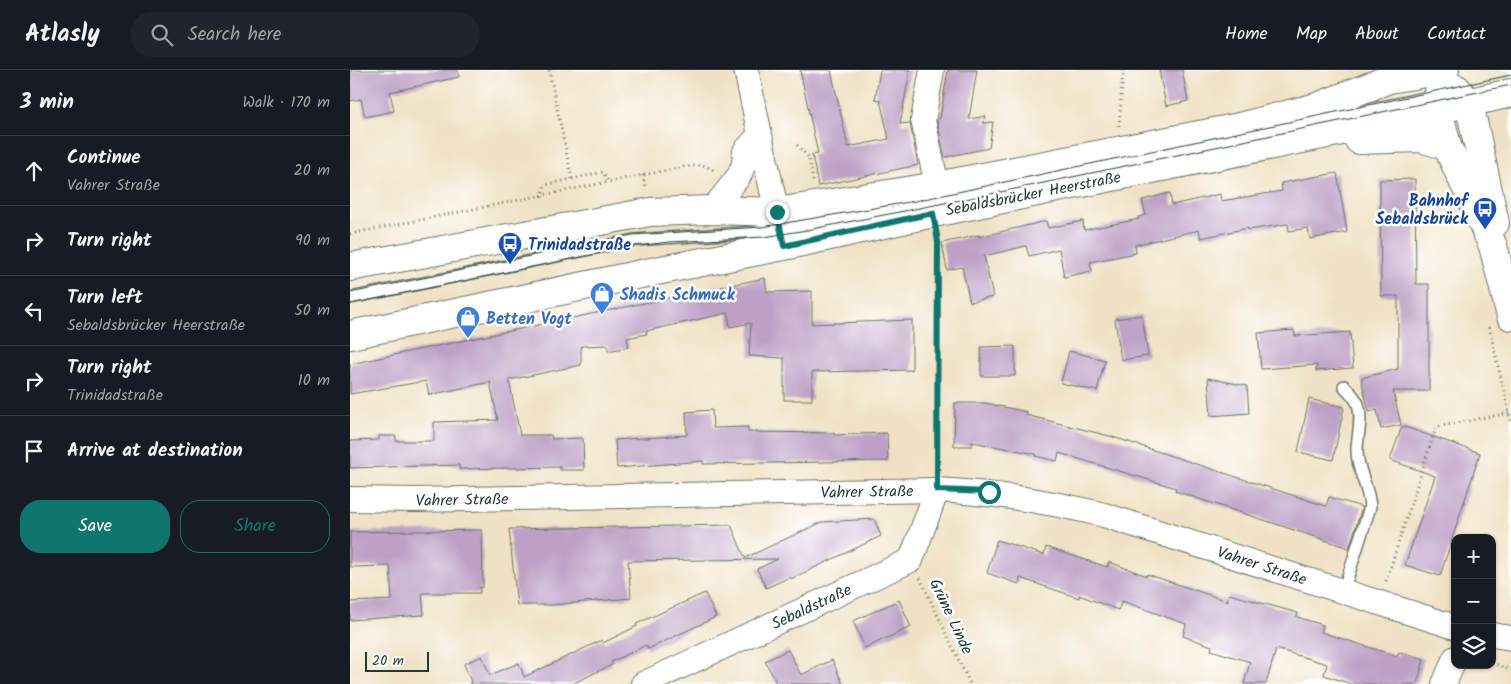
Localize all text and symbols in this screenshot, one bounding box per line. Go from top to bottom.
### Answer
search box [130,12,480,57]
text: Atlasly [25,15,100,54]
text: Search here [188,20,281,50]
text: Home [1225,20,1268,49]
text: Map [1296,20,1327,49]
text: About [1355,20,1399,49]
text: Contact [1427,20,1486,49]
icon: search [148,21,176,49]
text: 3 min [20,86,74,119]
text: Walk · 170 m [242,90,330,115]
text: Continue [67,143,140,173]
icon: ahead [20,157,48,185]
text: 20 m [294,158,330,183]
street label: Sebaldsbrücker Heerstraße [944,165,1123,224]
text: Vahrer Straße [67,173,160,198]
place label: Bahnhof Sebaldsbrück [1376,189,1470,232]
bus stop icon: Bahnhof Sebaldsbrück [1472,196,1498,230]
route end [766,201,789,224]
text: Turn right [67,226,152,256]
icon: right [20,227,48,255]
text: 90 m [295,228,330,253]
bus stop icon: Trinidadstraße [497,231,523,265]
place label: Trinidadstraße [528,233,631,258]
shop icon: Shadis Schmuck [589,281,615,315]
text: Turn left [67,283,142,313]
place label: Shadis Schmuck [620,283,736,308]
icon: left [20,297,48,325]
text: 50 m [294,298,330,323]
shop icon: Betten Vogt [455,305,481,339]
place label: Betten Vogt [486,307,573,332]
text: Sebaldsbrücker Heerstraße [67,313,245,338]
text: Turn right [67,353,152,383]
icon: right [20,367,48,395]
text: 10 m [298,368,330,393]
text: Trinidadstraße [67,383,163,408]
text: Arrive at destination [67,436,243,466]
icon: arrive [20,437,48,465]
street label: Vahrer Straße [820,479,914,506]
route start [978,481,1001,504]
street label: Vahrer Straße [415,487,509,514]
button: Save [20,500,170,553]
button: Share [180,500,330,553]
map controls [1451,534,1496,669]
button: + [1451,534,1496,579]
street label: Vahrer Straße [1214,540,1310,593]
street label: Grüne Linde [922,575,979,659]
street label: Sebaldstraße [767,578,856,637]
button: − [1451,579,1496,624]
button: layers [1451,624,1496,669]
scale bar [365,649,429,672]
text: 20 m [372,650,404,672]

